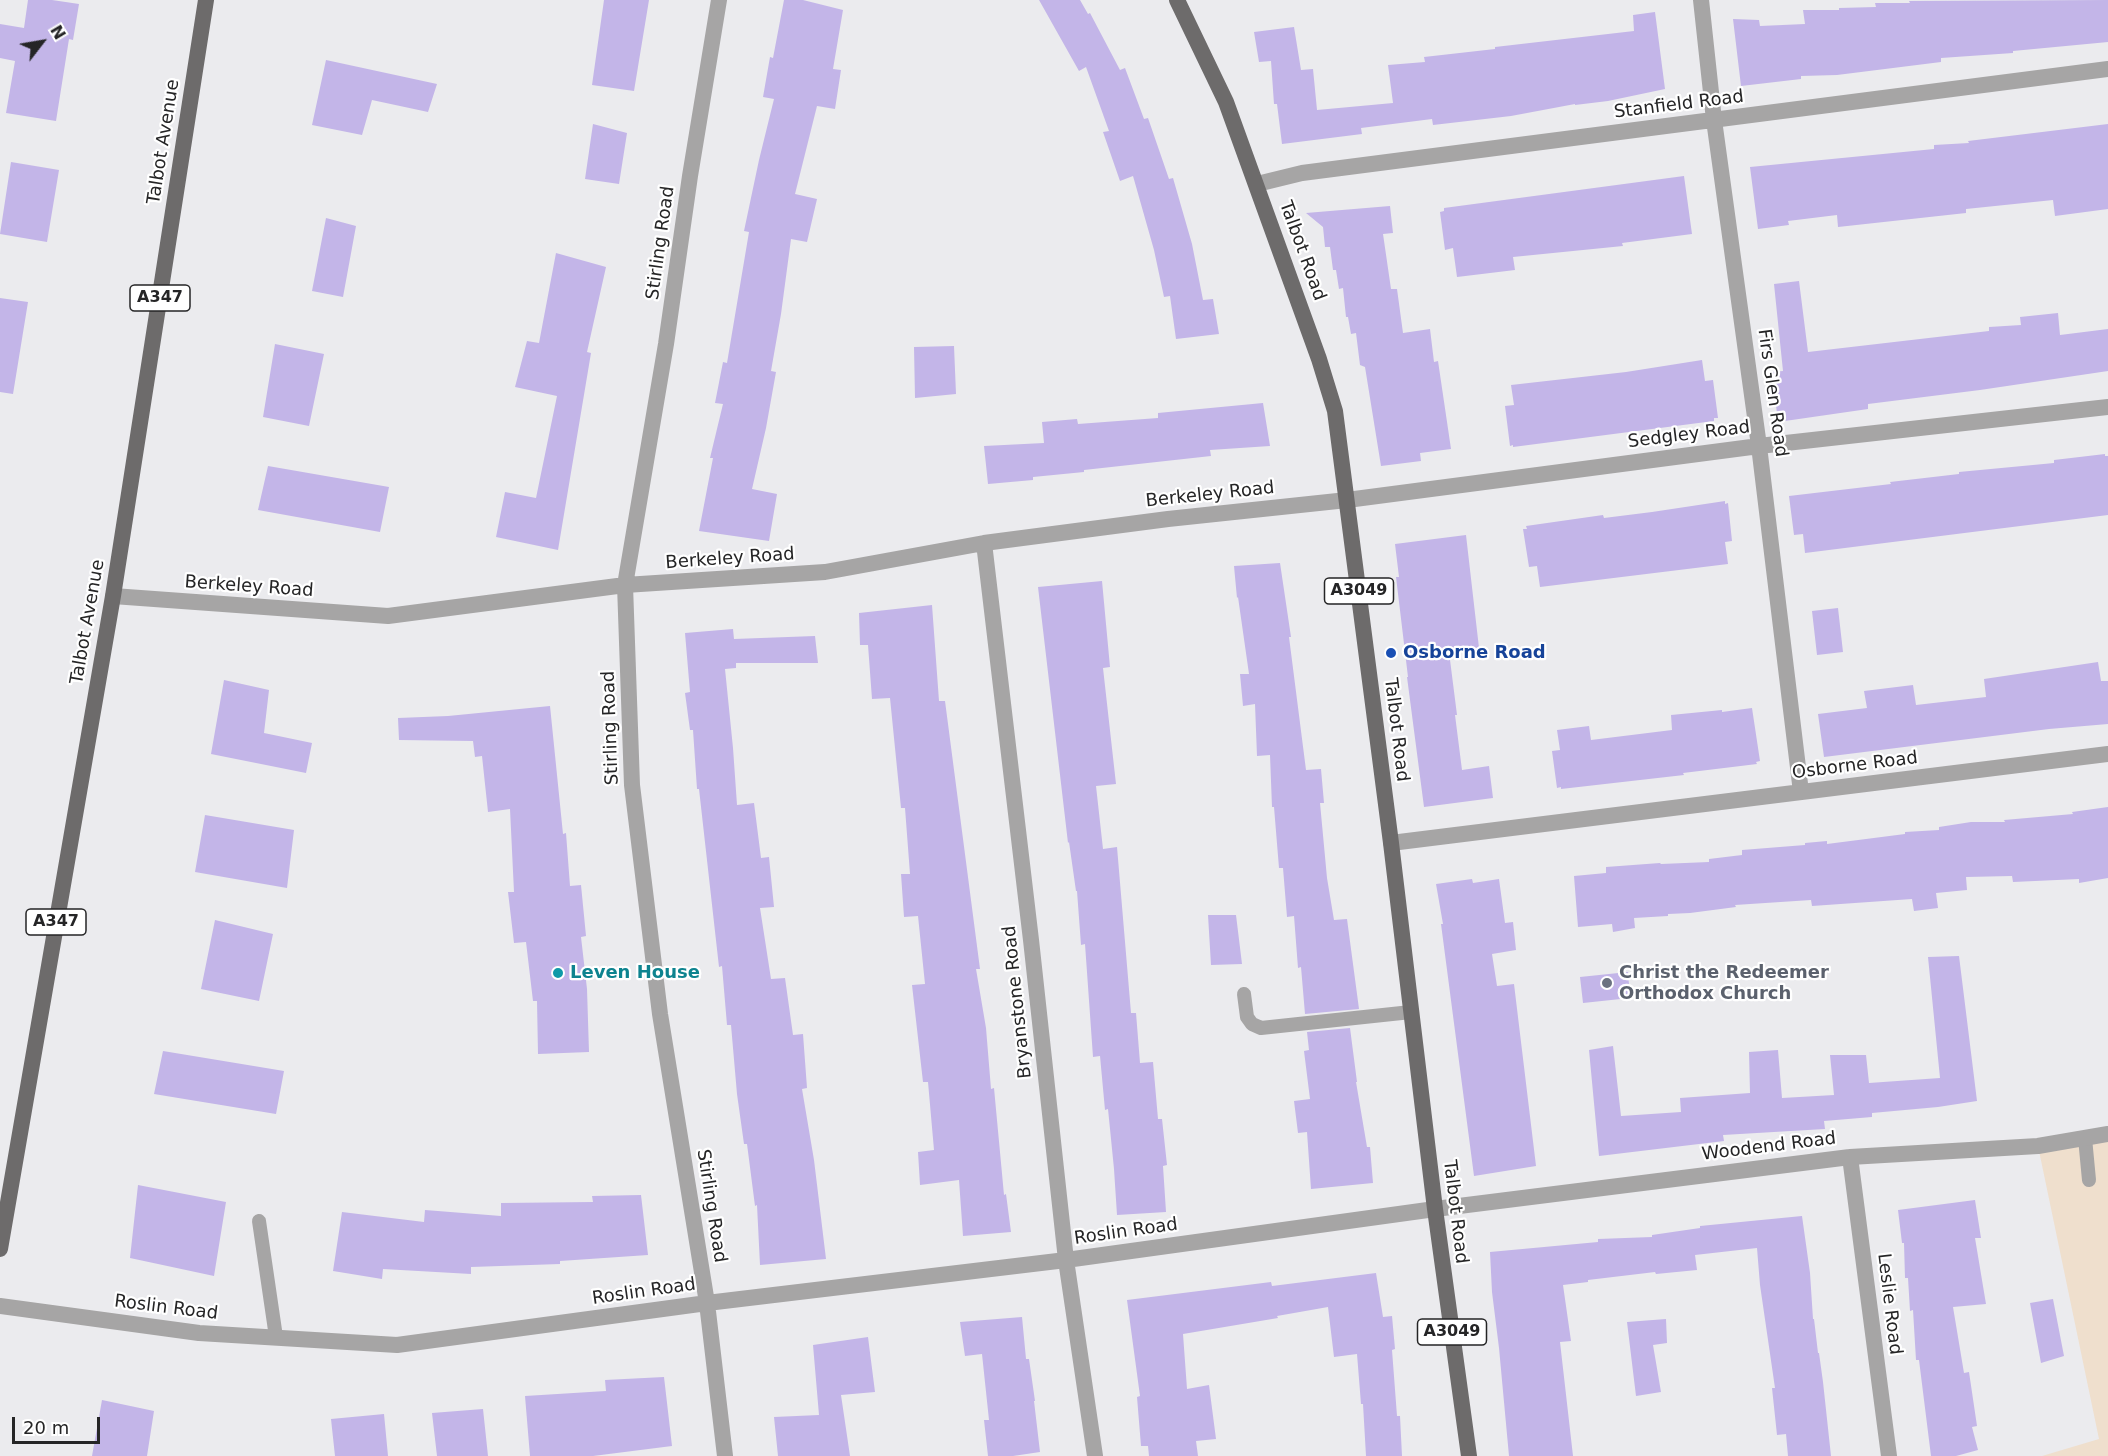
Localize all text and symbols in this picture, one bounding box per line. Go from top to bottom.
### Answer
north arrow [12,12,72,72]
text: N [46,22,69,43]
street label: Talbot Avenue [143,78,185,206]
street label: Stanfield Road [1613,86,1745,124]
street label: Stirling Road [642,185,680,301]
street label: Talbot Road [1274,198,1330,304]
road number: A347 [130,285,190,311]
street label: Firs Glen Road [1752,328,1792,458]
street label: Sedgley Road [1627,417,1751,453]
street label: Berkeley Road [1145,478,1275,512]
street label: Berkeley Road [665,544,795,574]
street label: Talbot Avenue [66,558,110,686]
street label: Berkeley Road [184,572,314,602]
road number: A3049 [1324,578,1394,604]
place label: Osborne Road [1403,642,1546,664]
marker: Osborne Road [1384,646,1398,660]
street label: Stirling Road [598,670,624,786]
street label: Talbot Road [1379,677,1413,783]
street label: Osborne Road [1791,748,1919,784]
road number: A347 [26,909,86,935]
street label: Bryanstone Road [999,924,1037,1080]
place label: Leven House [570,962,700,984]
place label: Christ the Redeemer Orthodox Church [1619,962,1829,1004]
marker: Leven House [551,966,565,980]
marker: Christ the Redeemer Orthodox Church [1600,976,1614,990]
street label: Woodend Road [1701,1128,1837,1166]
street label: Stirling Road [691,1148,731,1264]
street label: Talbot Road [1438,1159,1472,1265]
street label: Roslin Road [1073,1214,1179,1250]
street label: Leslie Road [1872,1252,1906,1356]
street label: Roslin Road [591,1274,697,1310]
street label: Roslin Road [113,1291,219,1325]
road number: A3049 [1418,1319,1486,1345]
scale bar [15,1405,104,1443]
text: 20 m [23,1417,69,1438]

